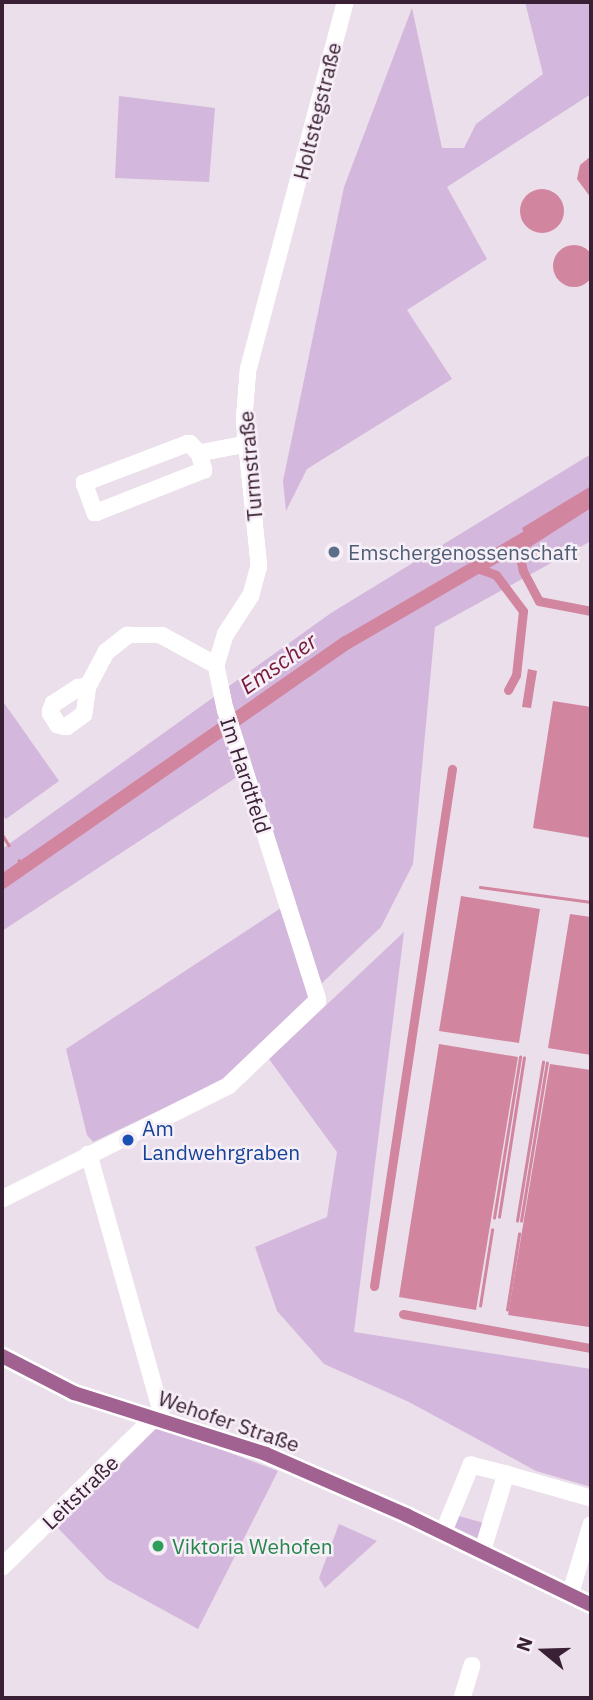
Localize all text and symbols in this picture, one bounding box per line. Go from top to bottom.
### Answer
street label: Holtstegstraße [288,40,346,182]
street label: Turmstraße [233,410,267,522]
place label: Emschergenossenschaft [348,539,578,565]
marker: Emschergenossenschaft [326,544,342,560]
water label: Emscher [234,627,322,699]
street label: Im Hardtfeld [215,714,277,836]
place label: Am Landwehrgraben [142,1115,300,1165]
marker: Am Landwehrgraben [120,1132,136,1148]
street label: Wehofer Straße [155,1385,303,1457]
street label: Leitstraße [37,1450,123,1534]
place label: Viktoria Wehofen [172,1533,333,1559]
marker: Viktoria Wehofen [150,1538,166,1554]
north arrow [509,1616,579,1686]
text: N [511,1634,538,1655]

